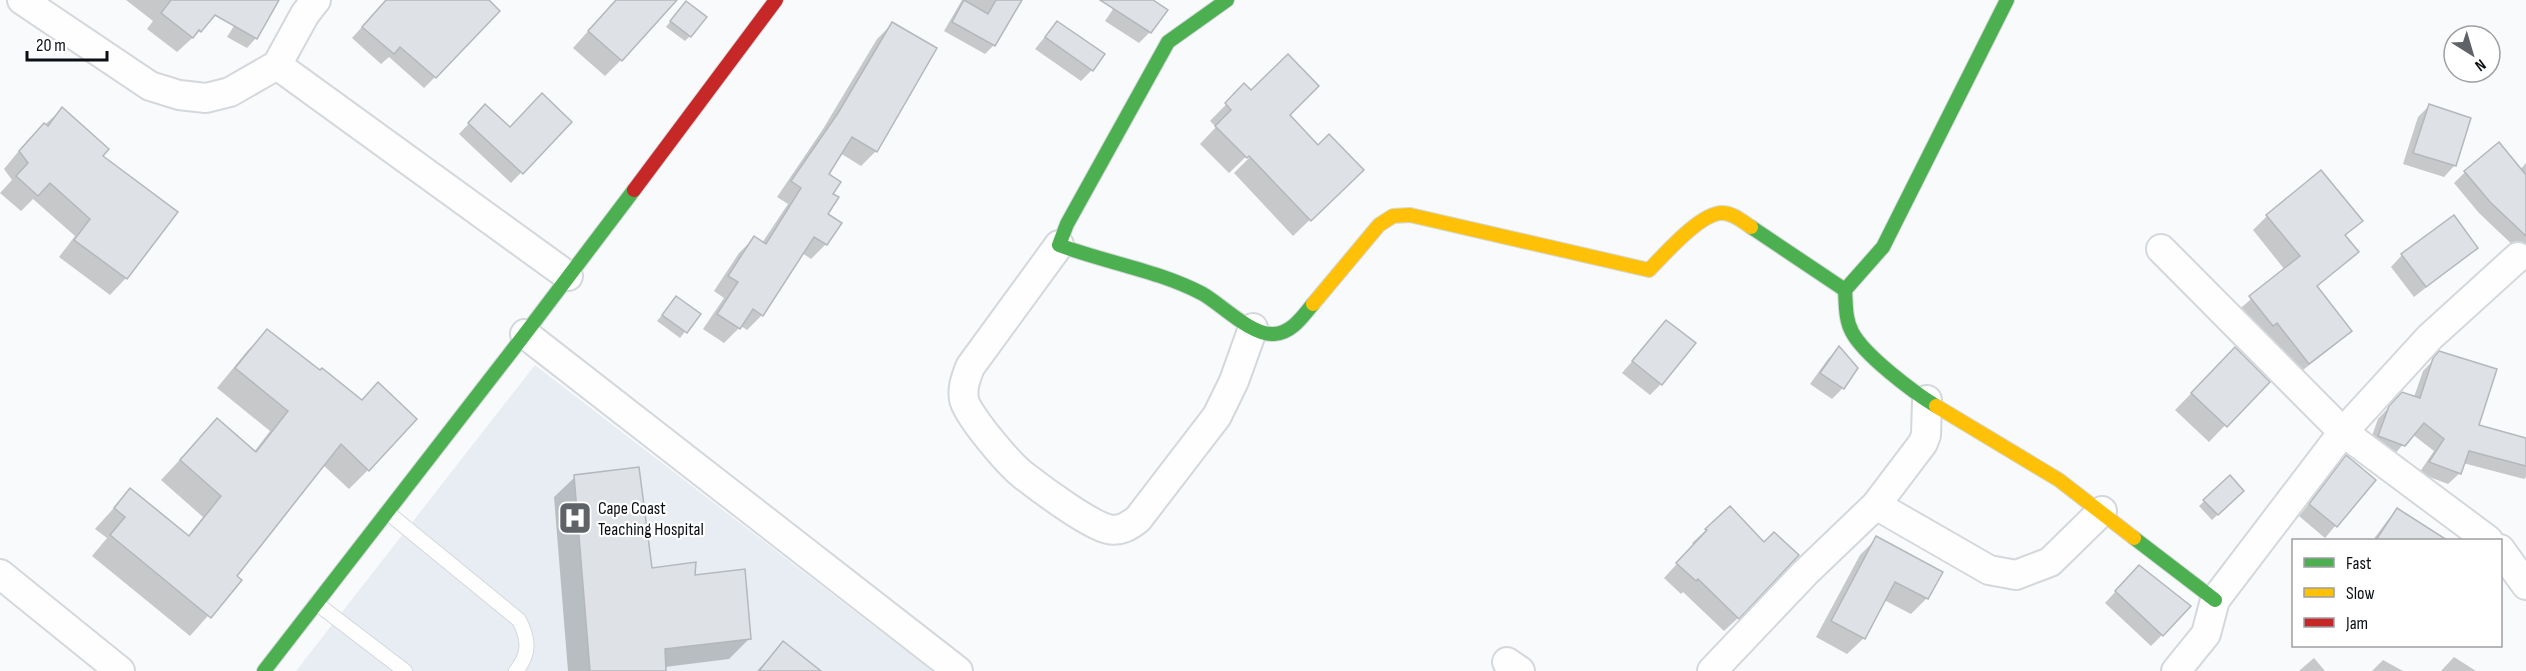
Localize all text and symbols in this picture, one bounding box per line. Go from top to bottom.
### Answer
scale bar [27,24,106,62]
north arrow [2442,24,2502,84]
text: 20 m [36,35,66,56]
text: N [2471,55,2489,75]
place label: Cape Coast Teaching Hospital [598,498,704,540]
hospital icon: Cape Coast Teaching Hospital [557,500,593,536]
legend [2292,539,2502,647]
text: Fast [2346,553,2372,574]
text: Slow [2346,583,2375,604]
text: Jam [2345,613,2368,634]

